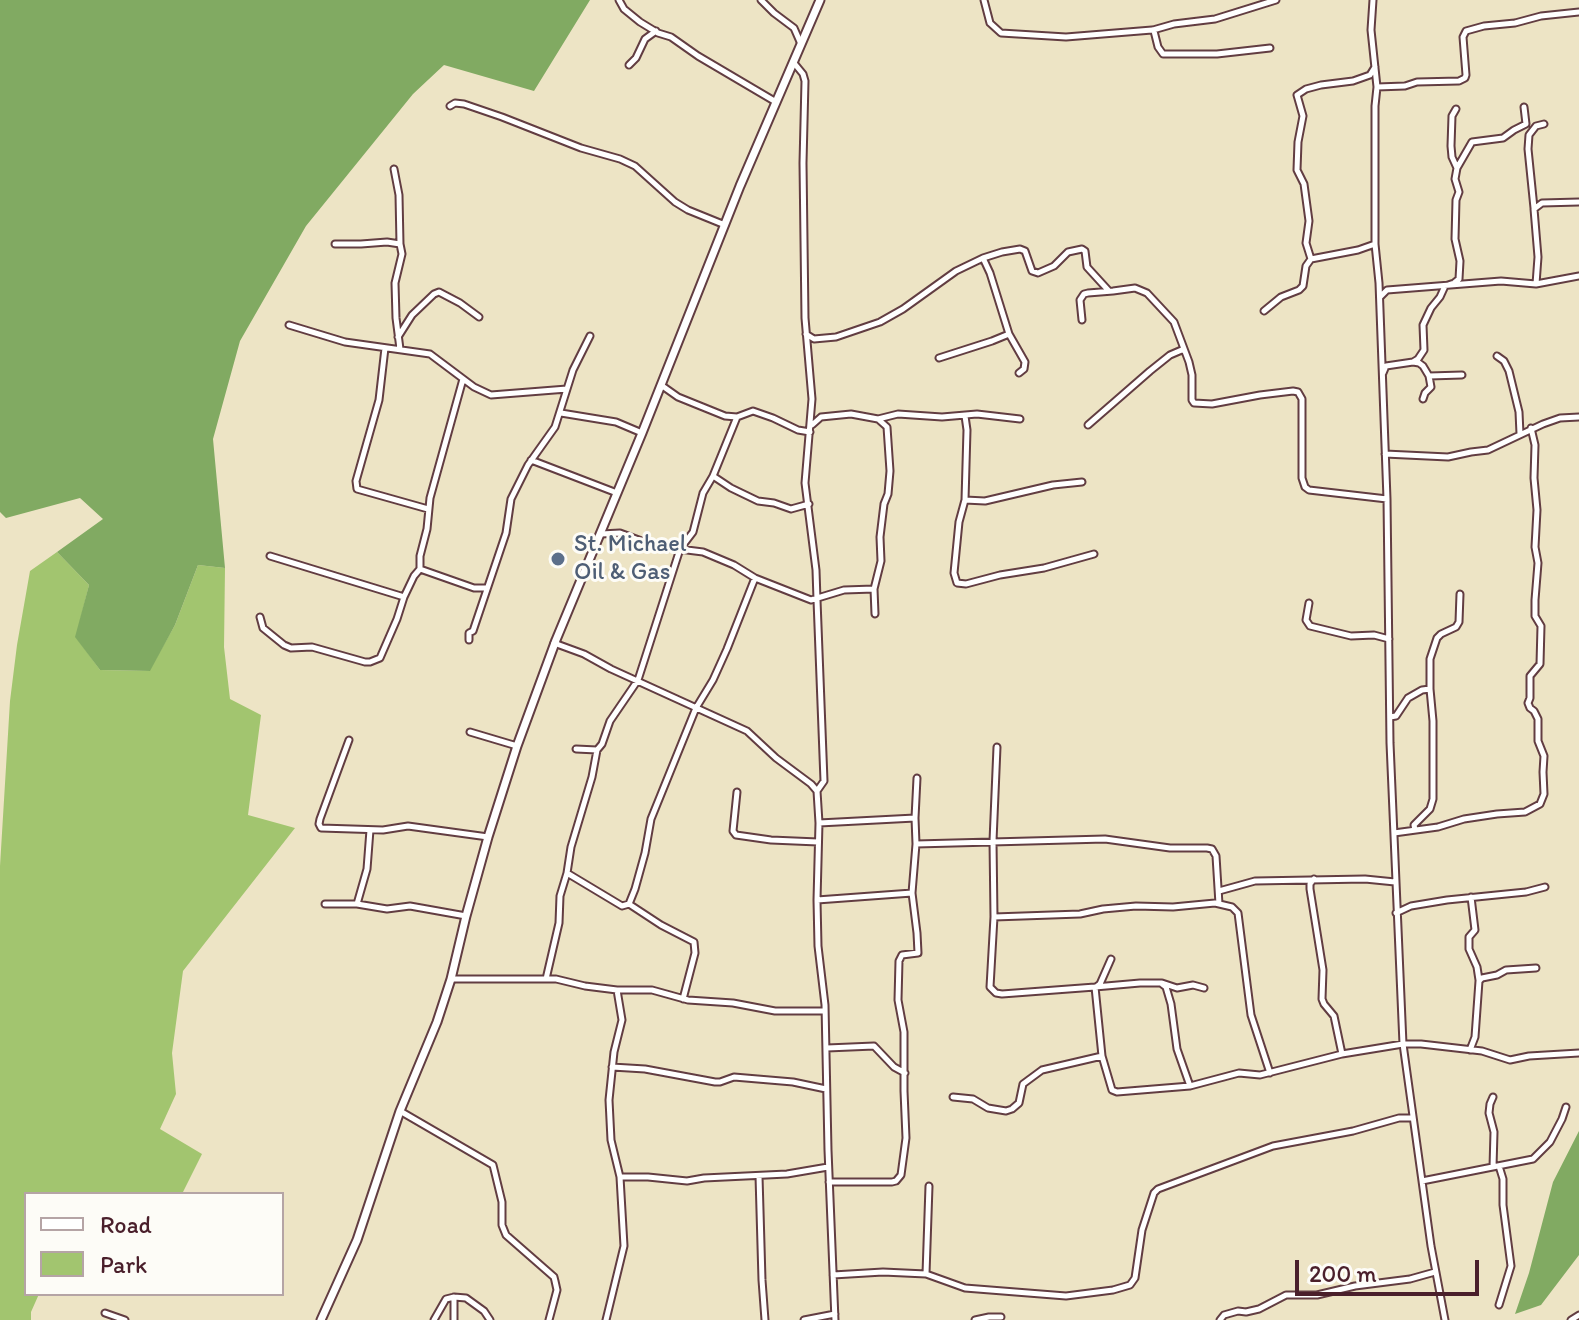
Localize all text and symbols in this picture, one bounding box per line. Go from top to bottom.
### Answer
place label: St. Michael Oil & Gas [574,531,687,587]
marker: St. Michael Oil & Gas [549,550,567,568]
legend [24,1192,284,1296]
text: Road [100,1210,152,1239]
scale bar [1299,1244,1483,1294]
text: Park [100,1250,147,1279]
text: 200 m [1309,1259,1377,1288]

